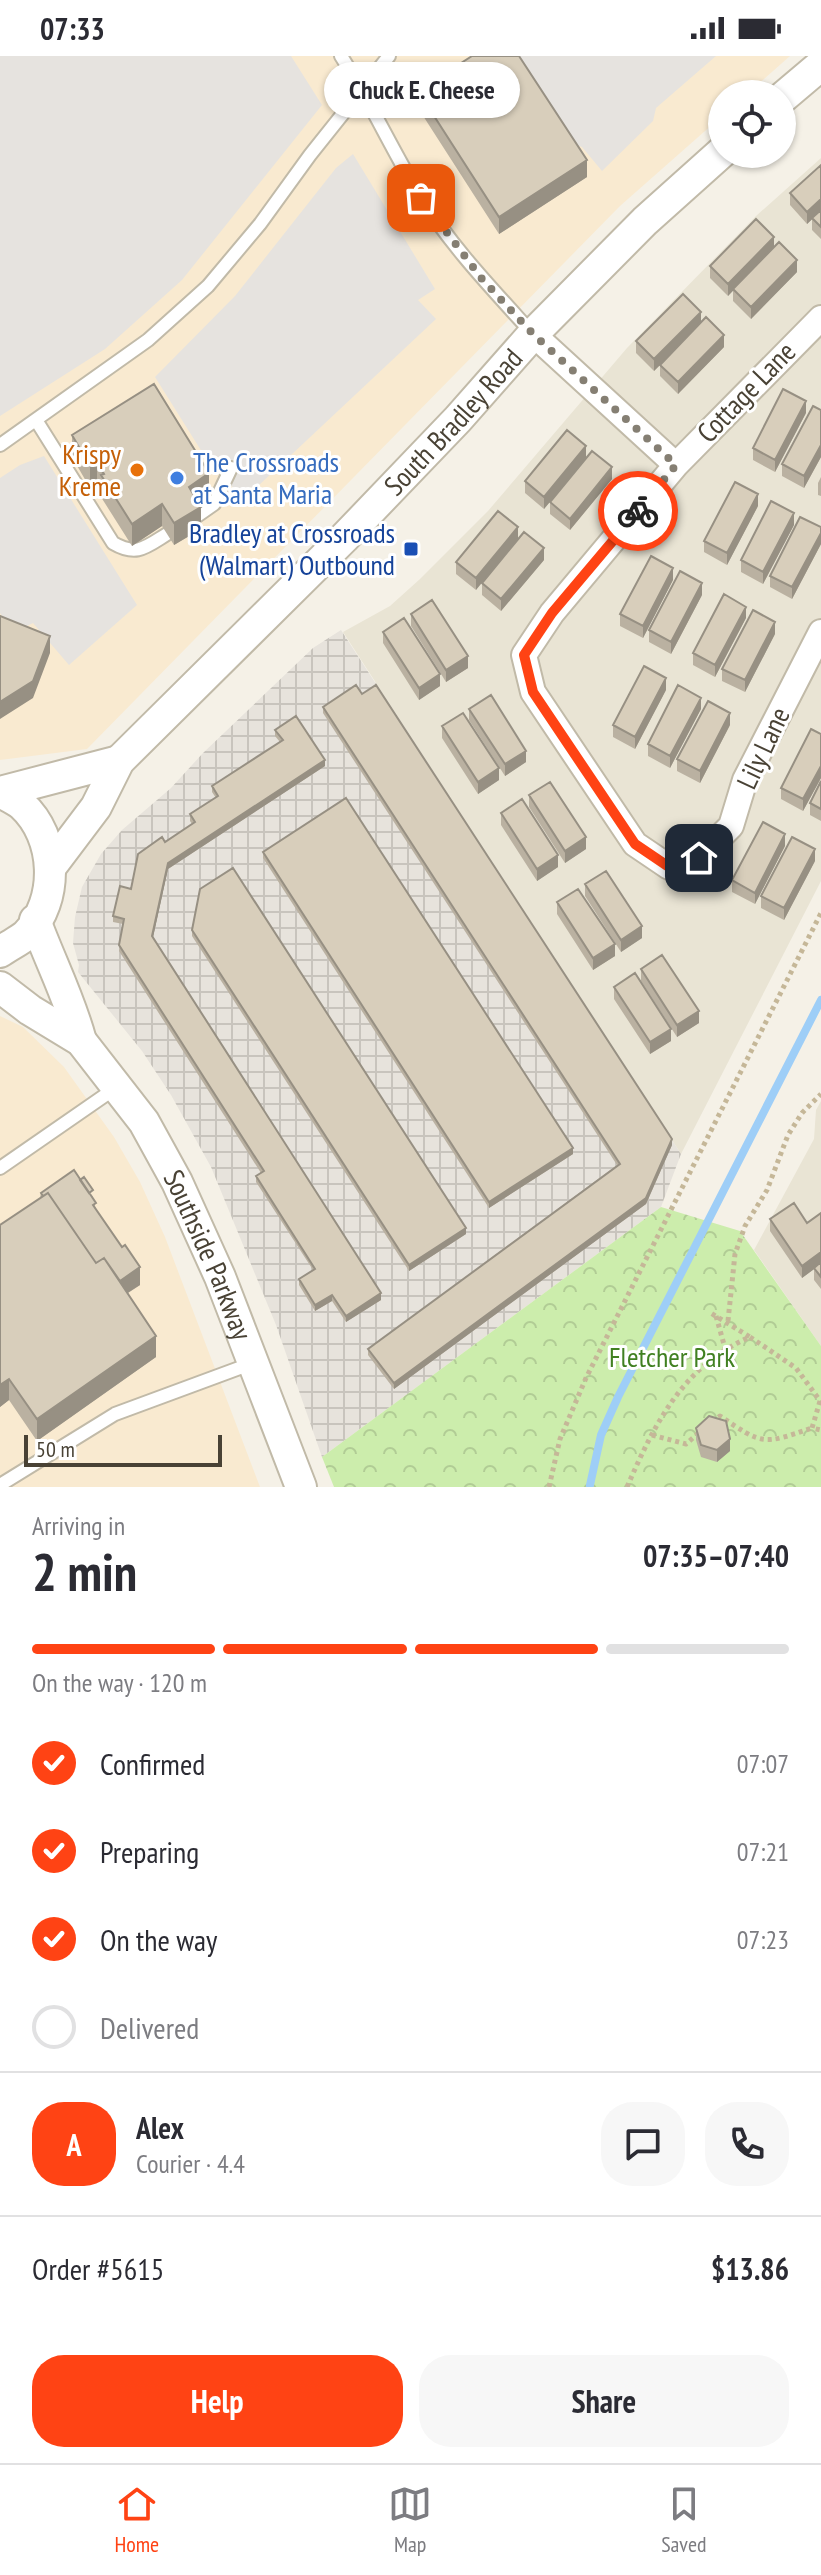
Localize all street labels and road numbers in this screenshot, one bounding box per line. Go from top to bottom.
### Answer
street label: Cottage Lane [688,333,803,450]
street label: South Bradley Road [376,340,530,503]
street label: Lily Lane [728,701,798,795]
street label: Southside Parkway [156,1163,262,1345]

